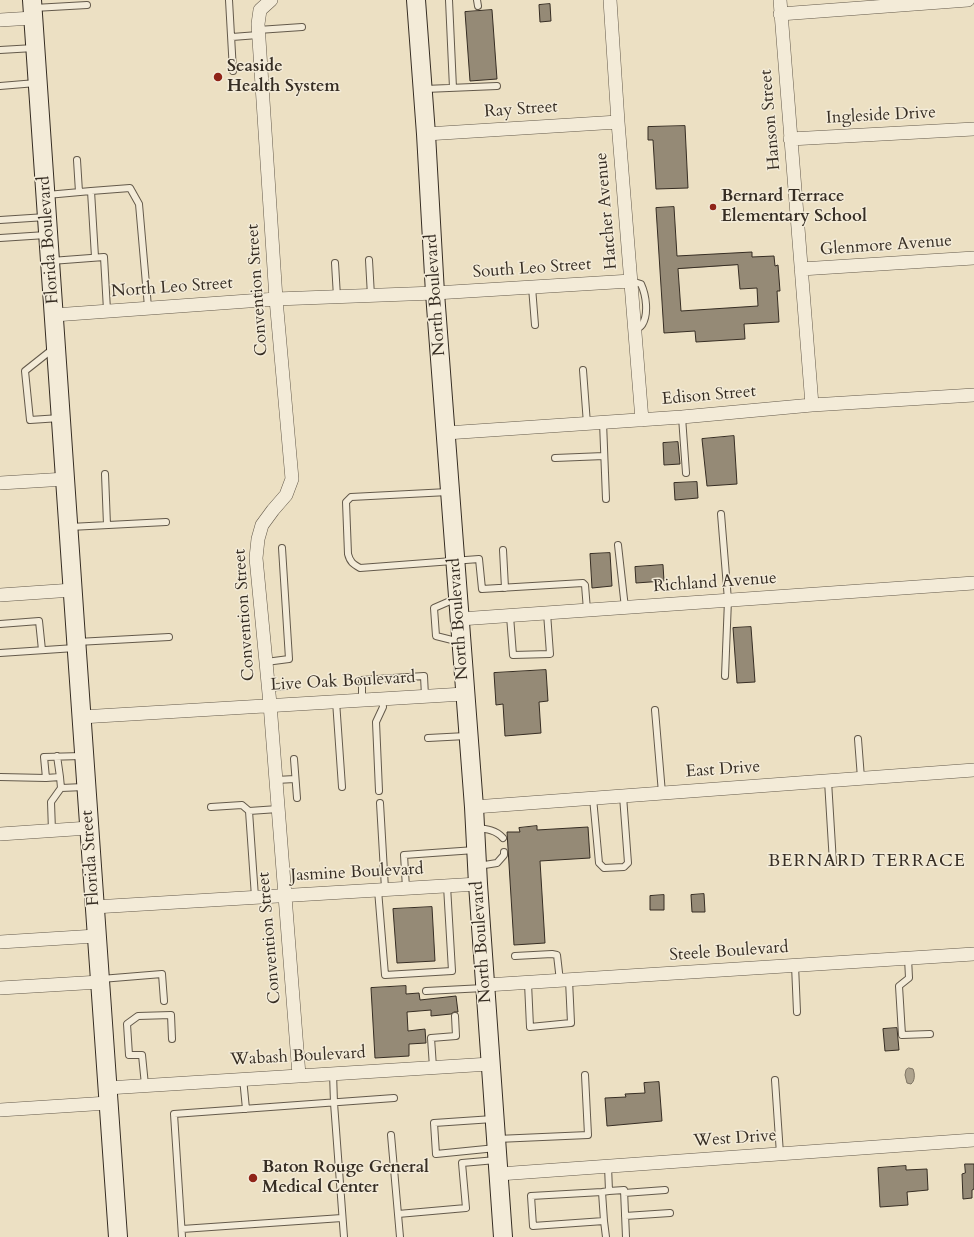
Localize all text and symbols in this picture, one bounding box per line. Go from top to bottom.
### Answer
place label: Seaside Health System [227,57,340,97]
street label: Hanson Street [756,69,786,171]
marker: Seaside Health System [212,71,224,83]
street label: Ray Street [484,97,558,123]
street label: Ingleside Drive [826,103,936,129]
street label: Hatcher Avenue [592,152,622,270]
street label: Florida Boulevard [34,175,64,305]
place label: Bernard Terrace Elementary School [721,187,867,227]
marker: Bernard Terrace Elementary School [708,202,718,212]
street label: Convention Street [243,223,273,357]
street label: Glenmore Avenue [819,231,953,261]
street label: North Boulevard [422,233,450,357]
street label: South Leo Street [472,255,592,283]
street label: North Leo Street [111,274,233,302]
street label: Edison Street [661,382,757,410]
street label: Convention Street [230,548,260,682]
street label: North Boulevard [445,557,473,681]
street label: Richland Avenue [653,569,777,597]
street label: Live Oak Boulevard [270,668,416,696]
street label: East Drive [685,757,761,783]
street label: Florida Street [77,809,105,907]
district label: BERNARD TERRACE [768,851,966,873]
street label: Jasmine Boulevard [290,859,424,887]
street label: Convention Street [254,871,286,1005]
street label: North Boulevard [468,880,496,1004]
street label: Steele Boulevard [669,938,789,966]
street label: Wabash Boulevard [230,1043,366,1071]
street label: West Drive [693,1126,777,1152]
place label: Baton Rouge General Medical Center [262,1158,429,1198]
marker: Baton Rouge General Medical Center [247,1172,259,1184]

